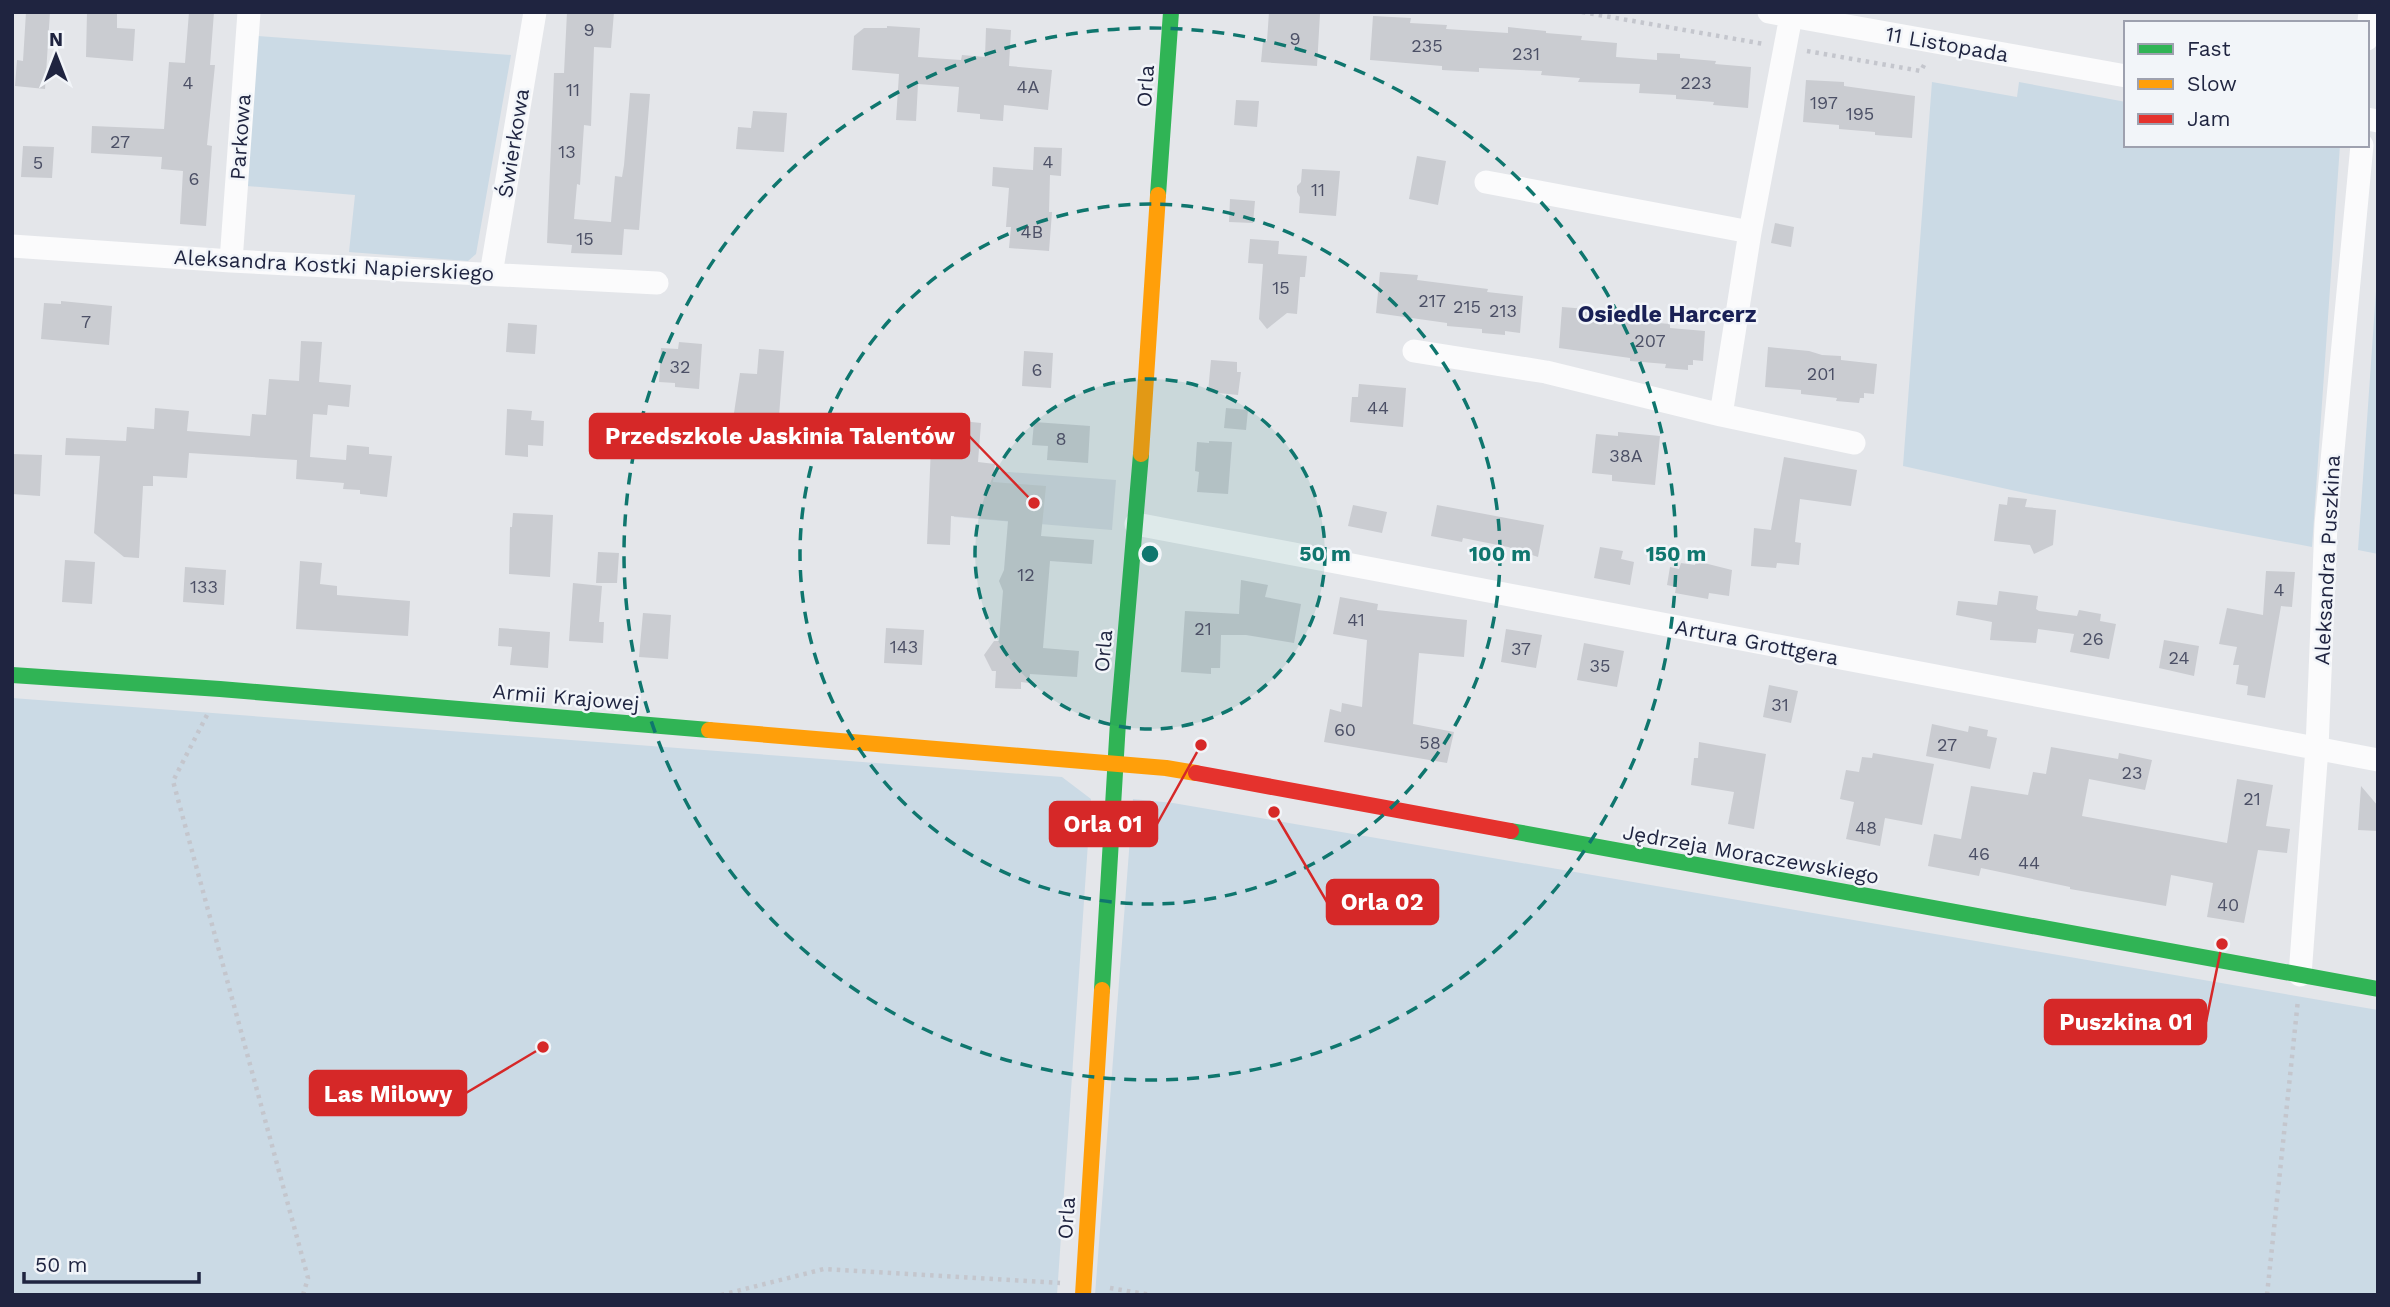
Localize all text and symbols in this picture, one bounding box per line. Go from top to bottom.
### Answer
house number: 9 [583,19,595,40]
north arrow [21,21,91,91]
street label: 11 Listopada [1884,21,2010,67]
legend [2124,21,2369,147]
text: N [49,28,63,51]
house number: 9 [1289,28,1301,49]
house number: 235 [1411,35,1443,56]
text: Fast [2187,36,2231,61]
house number: 231 [1512,43,1540,64]
street label: Orla [1131,64,1159,108]
text: Slow [2187,71,2237,96]
house number: 4 [183,72,194,93]
house number: 223 [1680,72,1712,93]
house number: 4A [1017,76,1040,97]
house number: 11 [566,79,580,100]
street label: Świerkowa [492,86,534,199]
house number: 197 [1810,92,1838,113]
street label: Parkowa [225,93,255,181]
house number: 195 [1846,103,1874,124]
text: Jam [2187,106,2230,131]
house number: 27 [110,131,130,152]
house number: 13 [558,141,576,162]
house number: 4 [1043,151,1054,172]
house number: 5 [33,152,43,173]
house number: 6 [189,168,199,189]
house number: 11 [1311,179,1325,200]
house number: 4B [1021,221,1043,242]
house number: 15 [576,228,594,249]
street label: Aleksandra Kostki Napierskiego [173,244,495,286]
house number: 15 [1272,277,1290,298]
house number: 217 [1418,290,1446,311]
house number: 215 [1453,296,1481,317]
house number: 213 [1489,300,1517,321]
district label: Osiedle Harcerz [1577,301,1757,328]
house number: 7 [81,311,91,332]
house number: 207 [1634,330,1666,351]
house number: 32 [670,356,691,377]
house number: 6 [1032,359,1042,380]
house number: 201 [1807,363,1835,384]
house number: 44 [1367,397,1389,418]
callout: Przedszkole Jaskinia Talentów [590,414,969,458]
text: Przedszkole Jaskinia Talentów [605,423,955,450]
house number: 8 [1055,428,1067,449]
house number: 38A [1609,445,1643,466]
street label: Aleksandra Puszkina [2309,454,2345,666]
text: 50 m [1299,541,1351,566]
text: 100 m [1469,541,1531,566]
text: 150 m [1646,541,1706,566]
centre of rings [1138,542,1162,566]
house number: 12 [1017,564,1035,585]
house number: 133 [190,576,218,597]
house number: 4 [2274,579,2285,600]
house number: 41 [1347,609,1365,630]
street label: Artura Grottgera [1673,614,1841,670]
house number: 21 [1194,618,1212,639]
house number: 26 [2082,628,2104,649]
street label: Orla [1089,629,1117,673]
house number: 143 [890,636,918,657]
house number: 37 [1511,638,1531,659]
house number: 24 [2169,647,2189,668]
house number: 35 [1590,655,1610,676]
street label: Armii Krajowej [491,678,641,716]
house number: 31 [1771,694,1789,715]
house number: 60 [1334,719,1356,740]
house number: 58 [1419,732,1441,753]
house number: 27 [1937,734,1957,755]
house number: 23 [2122,762,2143,783]
house number: 21 [2243,788,2261,809]
callout: Orla 01 [1050,802,1157,846]
text: Orla 01 [1064,811,1142,838]
house number: 48 [1855,817,1877,838]
street label: Jędrzeja Moraczewskiego [1621,819,1881,889]
house number: 46 [1968,843,1990,864]
house number: 44 [2018,852,2040,873]
callout: Orla 02 [1327,880,1438,924]
text: Orla 02 [1341,889,1423,916]
house number: 40 [2217,894,2239,915]
callout: Puszkina 01 [2045,1000,2206,1044]
text: Puszkina 01 [2059,1009,2193,1036]
callout: Las Milowy [310,1071,466,1115]
text: Las Milowy [324,1081,452,1108]
street label: Orla [1052,1196,1080,1240]
scale bar [24,1240,200,1284]
text: 50 m [35,1252,87,1277]

